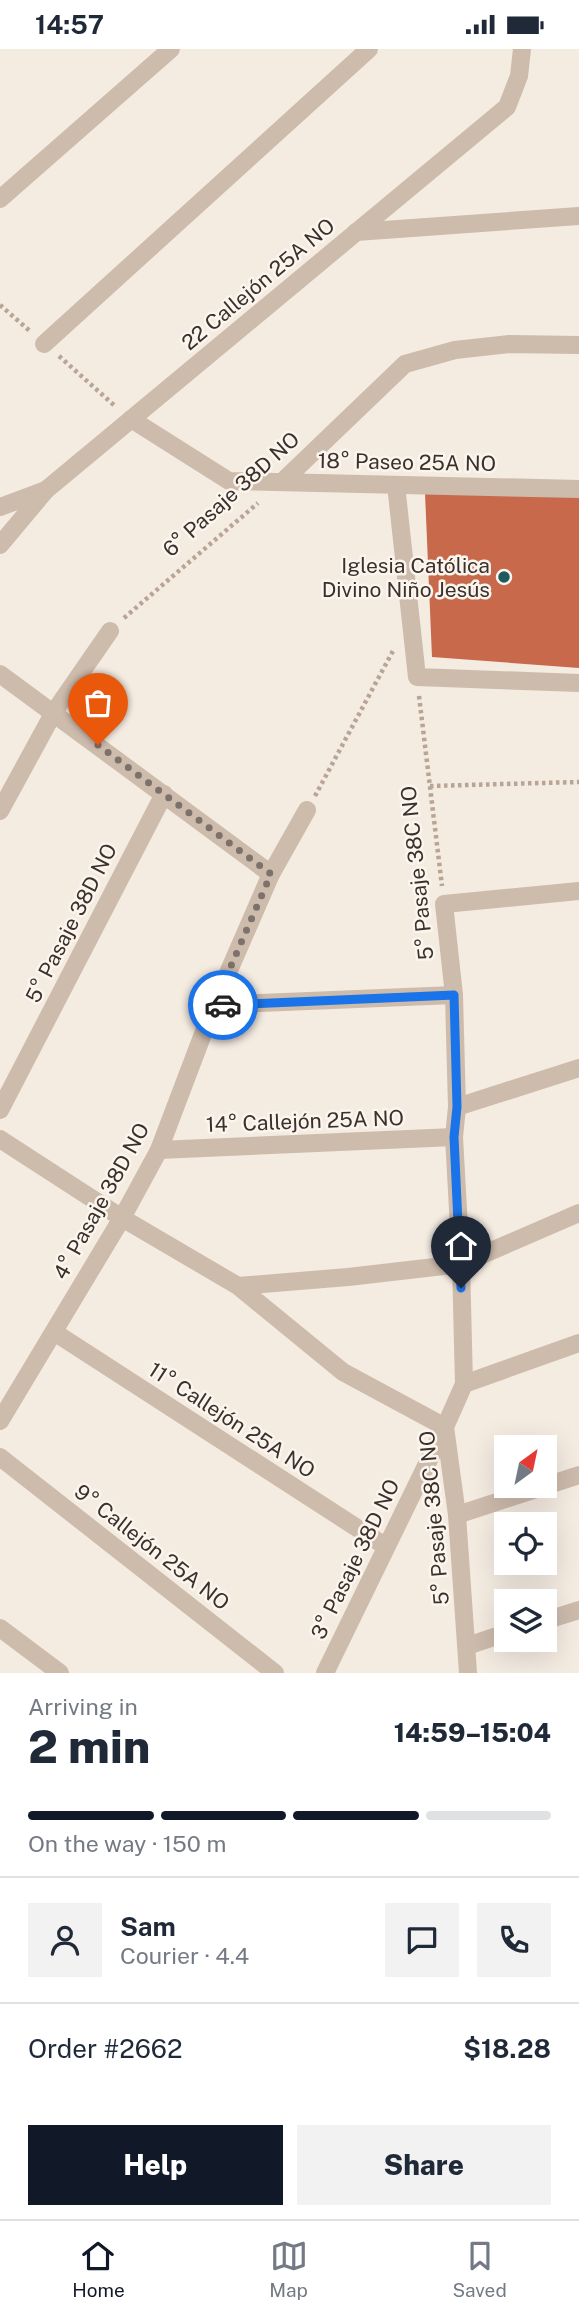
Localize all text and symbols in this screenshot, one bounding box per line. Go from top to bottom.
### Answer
text: 14:57 [35,9,104,40]
street label: 22 Callejón 25A NO [177,213,339,355]
street label: 6° Pasaje 38D NO [158,426,304,562]
street label: 18° Paseo 25A NO [318,448,496,476]
place label: Iglesia Católica Divino Niño Jesús [322,553,490,602]
marker: Iglesia Católica Divino Niño Jesús [496,569,512,585]
pin [68,673,128,745]
icon: bag [79,684,117,722]
street label: 5° Pasaje 38C NO [395,785,439,961]
street label: 5° Pasaje 38D NO [20,839,122,1007]
courier [188,970,258,1040]
icon: car [204,986,242,1024]
street label: 14° Callejón 25A NO [206,1105,404,1137]
street label: 4° Pasaje 38D NO [48,1118,154,1284]
pin [431,1216,491,1288]
icon: home [442,1227,480,1265]
street label: 11° Callejón 25A NO [144,1357,320,1483]
street label: 5° Pasaje 38C NO [414,1430,454,1606]
north arrow [494,1435,556,1498]
map controls [494,1435,557,1652]
street label: 3° Pasaje 38D NO [305,1475,405,1643]
street label: 9° Callejón 25A NO [70,1479,234,1615]
button: locate [494,1512,557,1575]
button: layers [494,1589,557,1652]
text: Arriving in [28,1693,138,1720]
text: 14:59–15:04 [394,1717,551,1748]
text: 2 min [28,1719,150,1773]
text: On the way · 150 m [28,1830,226,1857]
button: person [28,1903,102,1977]
button: chat [385,1903,459,1977]
button: phone [477,1903,551,1977]
text: Sam [120,1911,176,1942]
text: Courier · 4.4 [120,1942,249,1969]
text: Order #2662 [28,2033,182,2064]
text: $18.28 [463,2033,551,2064]
button: Help [28,2125,283,2205]
button: Share [297,2125,551,2205]
tab: Home [72,2237,125,2301]
tab: Map [269,2237,308,2301]
tab: Saved [452,2237,507,2301]

